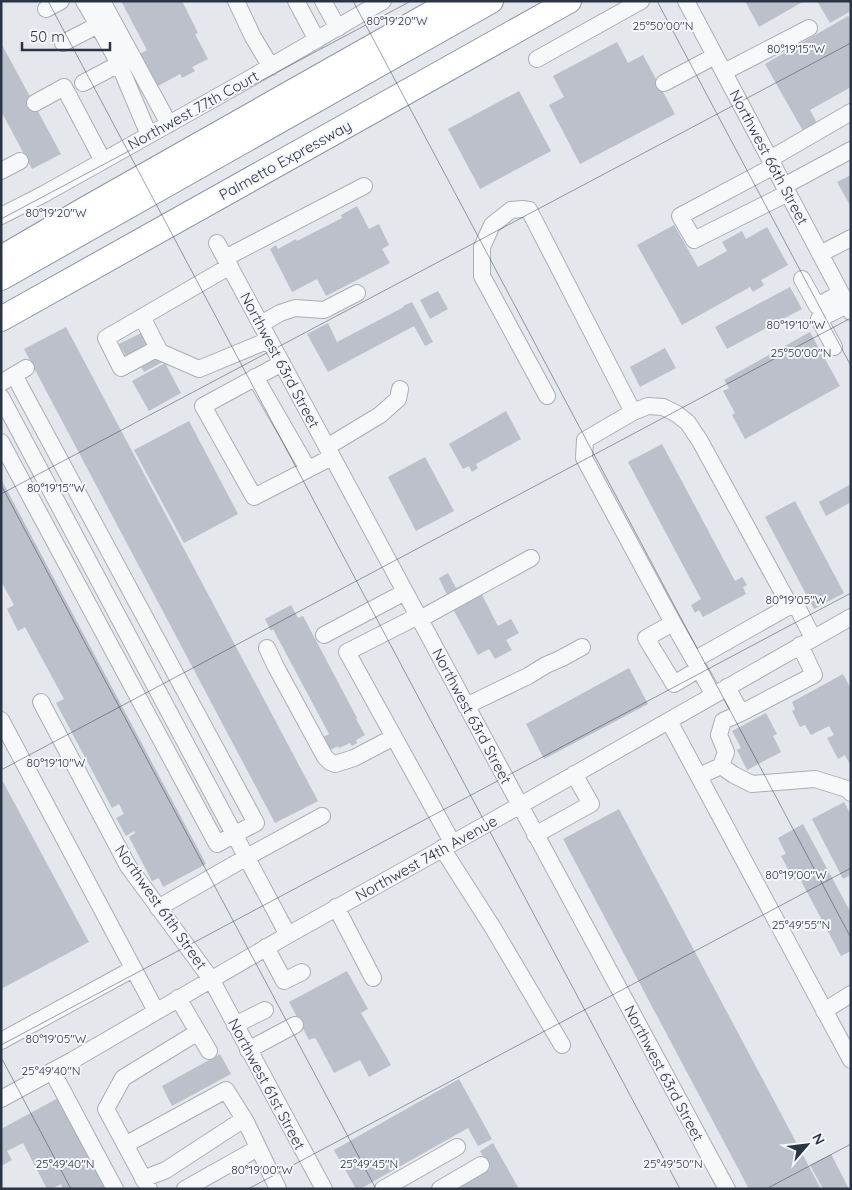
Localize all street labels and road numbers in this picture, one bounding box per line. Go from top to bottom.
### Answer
street label: Northwest 77th Court [124,66,262,154]
street label: Northwest 66th Street [725,86,813,228]
street label: Palmetto Expressway [215,116,355,204]
street label: Northwest 63rd Street [236,289,324,431]
street label: Northwest 63rd Street [428,645,516,787]
street label: Northwest 74th Avenue [352,811,500,905]
street label: Northwest 61th Street [111,841,211,973]
street label: Northwest 63rd Street [620,1002,708,1144]
street label: Northwest 61st Street [224,1015,310,1153]

